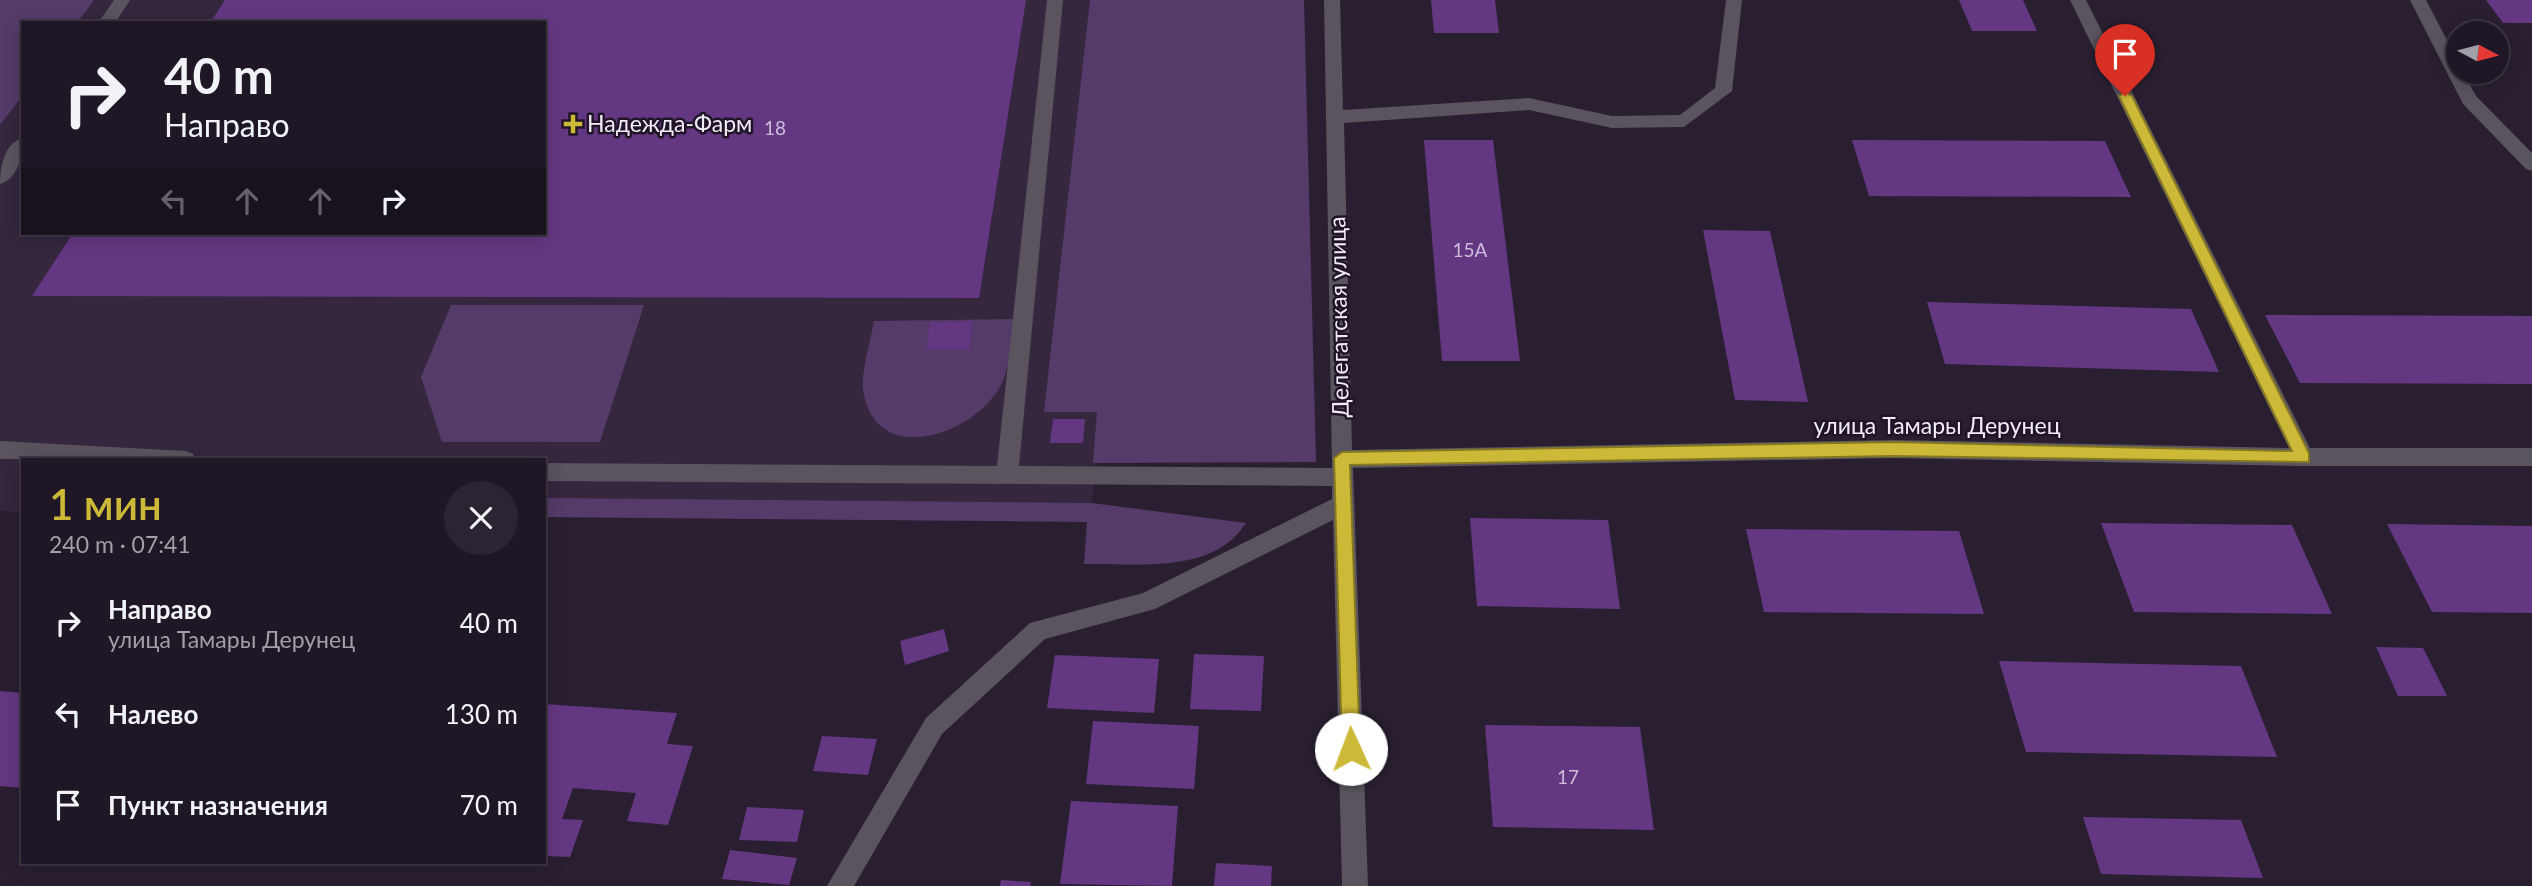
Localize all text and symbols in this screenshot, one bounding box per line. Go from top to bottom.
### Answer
north arrow [2446,21,2510,84]
map controls [2446,21,2509,84]
pin [2095,24,2155,96]
icon: arrive [2106,35,2144,73]
text: 40 m [164,46,274,104]
icon: right [49,49,140,140]
text: Направо [164,105,290,144]
place label: Надежда-Фарм [587,109,752,137]
marker: Надежда-Фарм [565,116,581,132]
house number: 18 [764,116,786,139]
icon: left [155,182,193,220]
icon: ahead [228,182,266,220]
icon: ahead [301,182,339,220]
icon: right [374,182,412,220]
street label: Делегатская улица [1322,216,1354,418]
house number: 15А [1453,238,1488,261]
street label: улица Тамары Дерунец [1813,411,2061,439]
text: 1 мин [49,479,162,529]
button: close [444,481,518,555]
text: 240 m · 07:41 [49,530,191,558]
text: Направо [108,593,212,625]
icon: right [49,604,87,642]
text: 40 m [460,607,518,639]
text: улица Тамары Дерунец [108,625,355,653]
icon: left [49,695,87,733]
text: Налево [108,698,198,730]
text: 130 m [445,698,518,730]
position arrow [1314,712,1388,786]
house number: 17 [1557,765,1579,788]
icon: arrive [49,786,87,824]
text: Пункт назначения [108,789,328,821]
text: 70 m [460,789,518,821]

